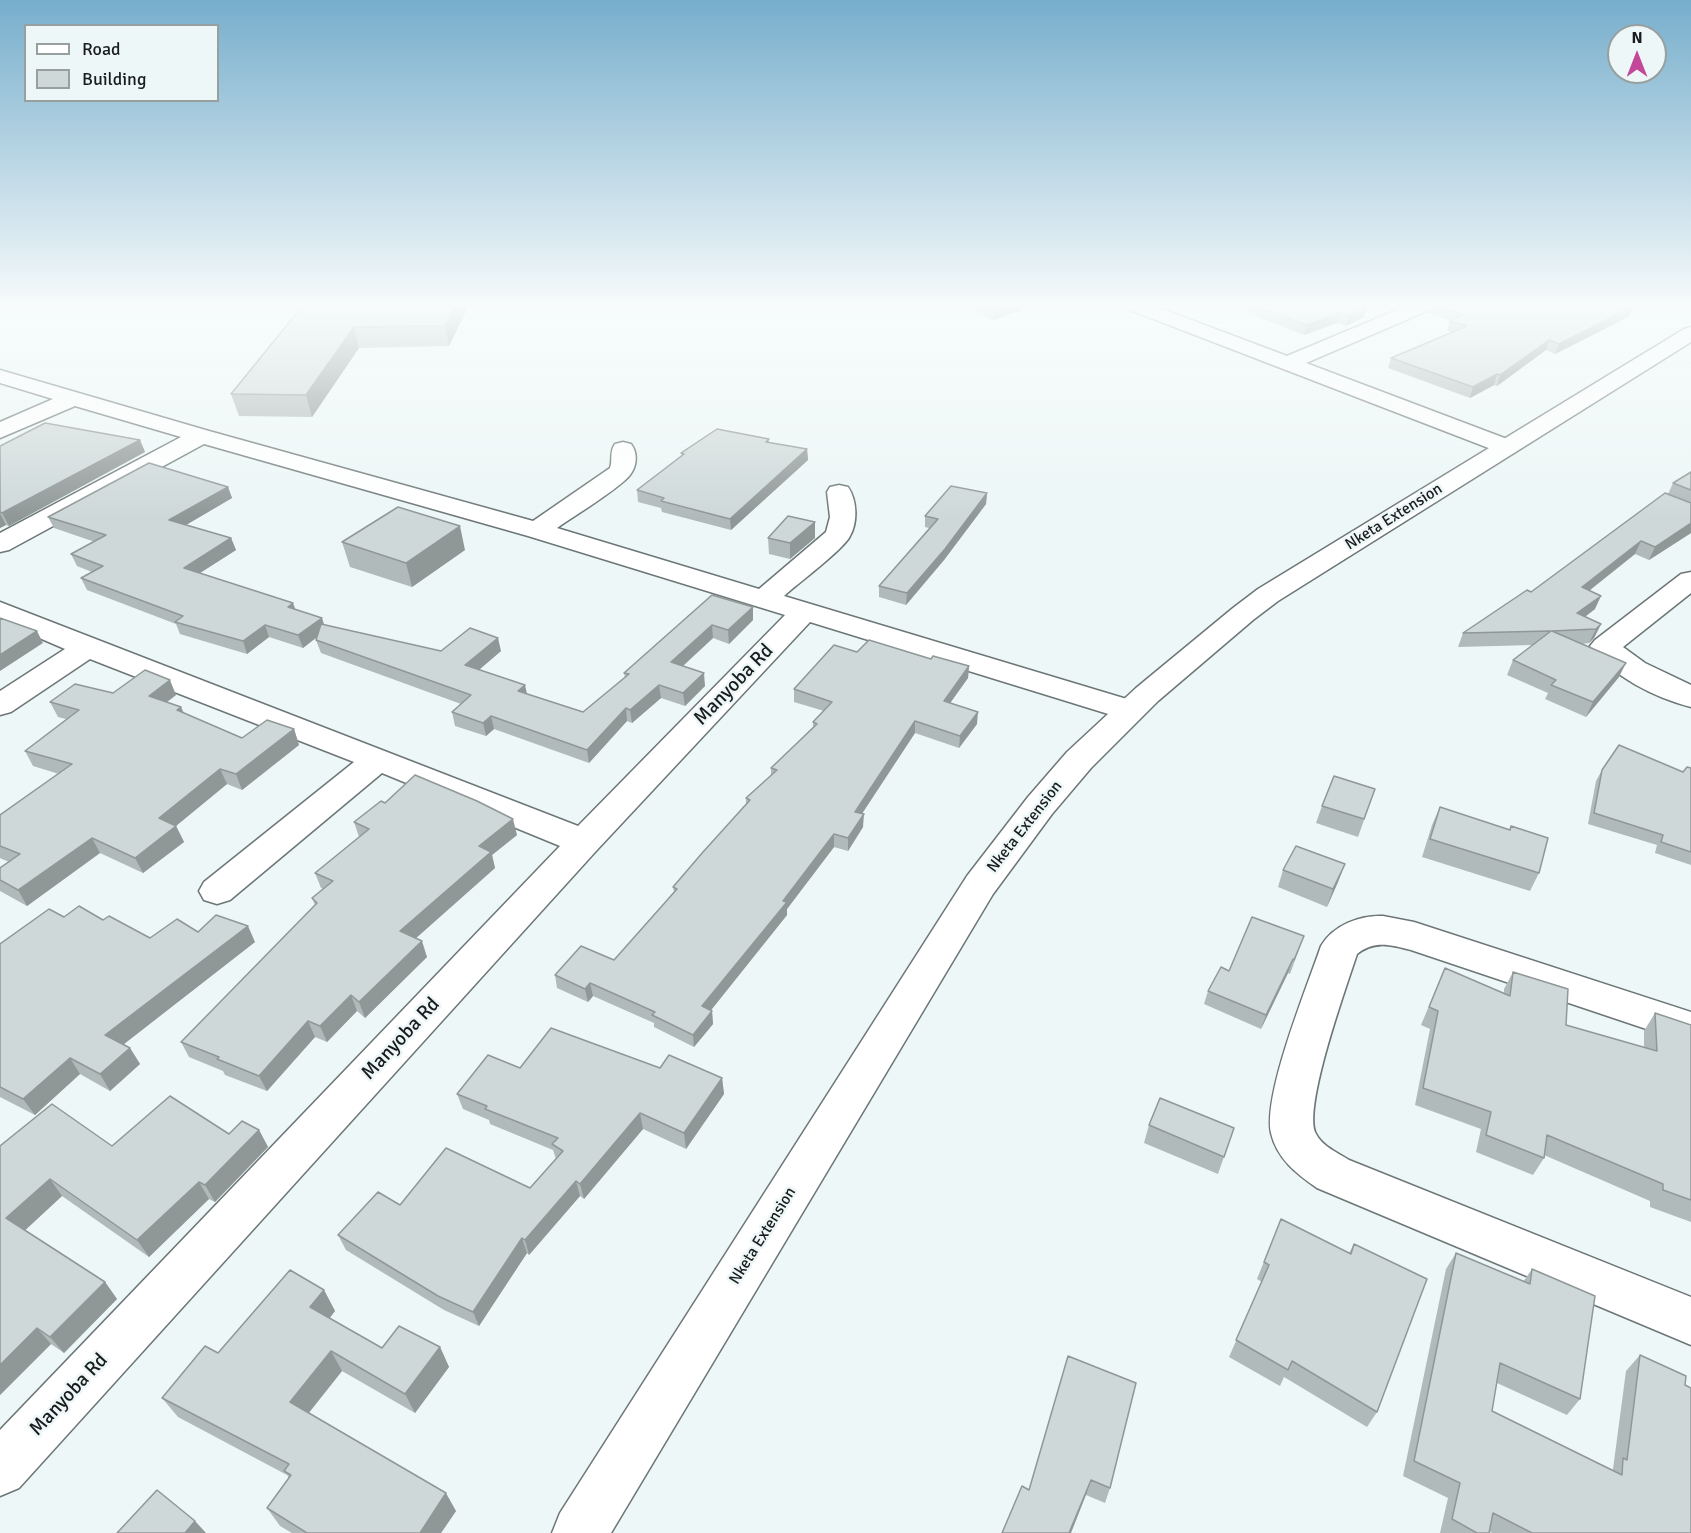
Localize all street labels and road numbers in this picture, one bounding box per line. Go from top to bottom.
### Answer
street label: Nketa Extension [1342,479,1446,555]
street label: Manyoba Rd [689,639,779,731]
street label: Nketa Extension [983,777,1067,877]
street label: Manyoba Rd [357,993,445,1085]
street label: Nketa Extension [725,1184,801,1288]
street label: Manyoba Rd [25,1349,113,1441]

